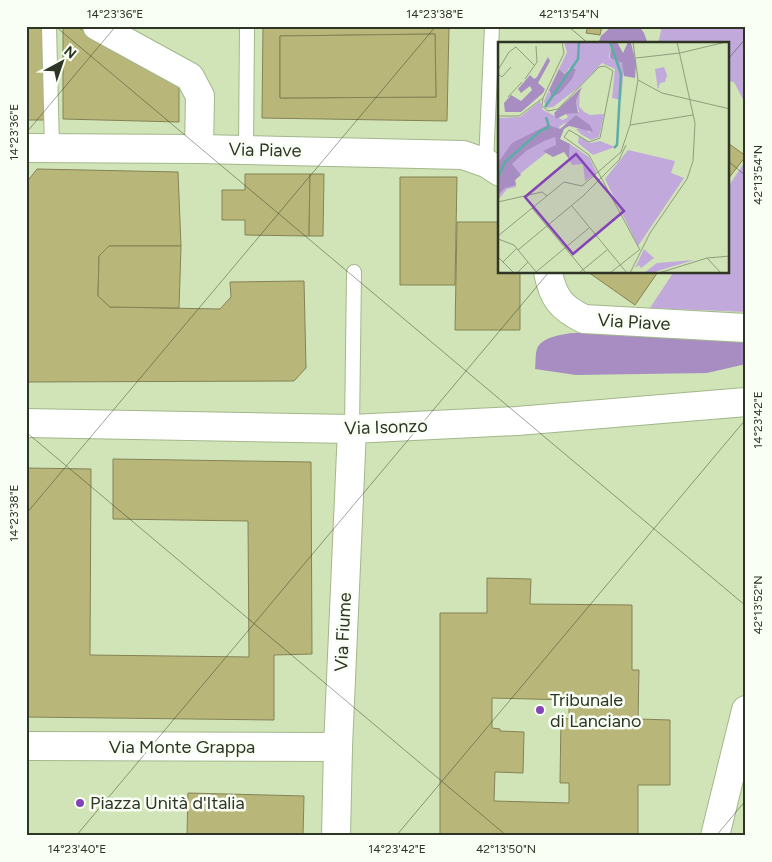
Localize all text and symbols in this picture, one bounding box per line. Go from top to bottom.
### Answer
text: 14°23'36"E [87,7,143,21]
text: 14°23'38"E [406,7,464,21]
text: 42°13'54"N [539,7,599,21]
north arrow [38,38,88,88]
text: N [60,42,80,62]
inset map [498,42,730,274]
text: 14°23'36"E [7,104,21,160]
street label: Via Piave [228,138,302,162]
text: 42°13'54"N [751,145,765,205]
street label: Via Piave [597,309,671,335]
text: 14°23'42"E [751,391,765,449]
street label: Via Isonzo [344,415,428,439]
text: 14°23'38"E [7,484,21,542]
text: 42°13'52"N [751,575,765,635]
street label: Via Fiume [330,592,356,672]
place label: Tribunale di Lanciano [550,689,641,732]
marker: Tribunale di Lanciano [534,704,546,716]
street label: Via Monte Grappa [109,736,255,758]
place label: Piazza Unità d'Italia [90,792,245,814]
marker: Piazza Unità d'Italia [74,797,86,809]
text: 14°23'40"E [48,842,106,856]
text: 14°23'42"E [368,842,426,856]
text: 42°13'50"N [476,842,536,856]

